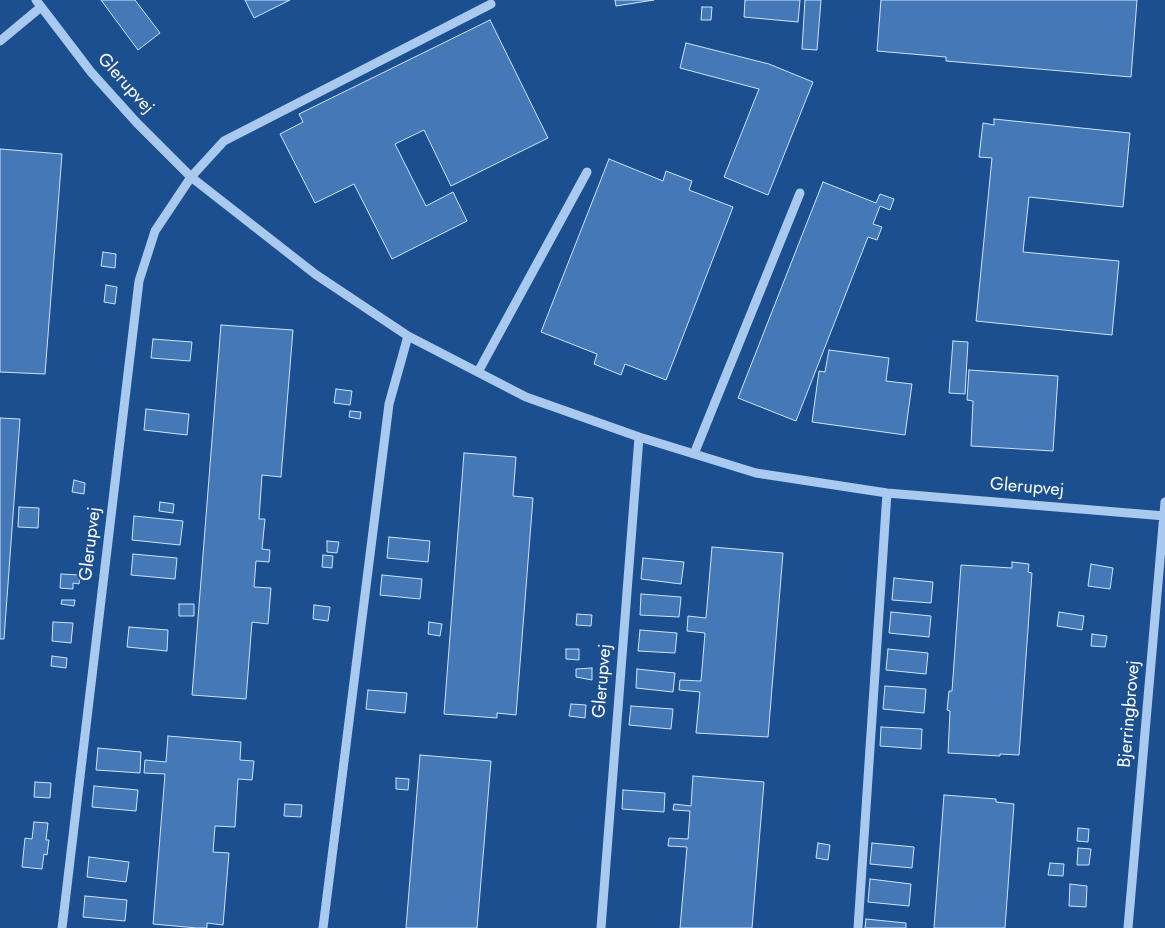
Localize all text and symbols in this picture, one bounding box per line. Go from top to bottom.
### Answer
street label: Glerupvej [92,49,158,119]
street label: Glerupvej [989,474,1065,502]
street label: Glerupvej [76,506,106,582]
street label: Glerupvej [589,643,617,719]
street label: Bjerringbrovej [1115,659,1145,769]

